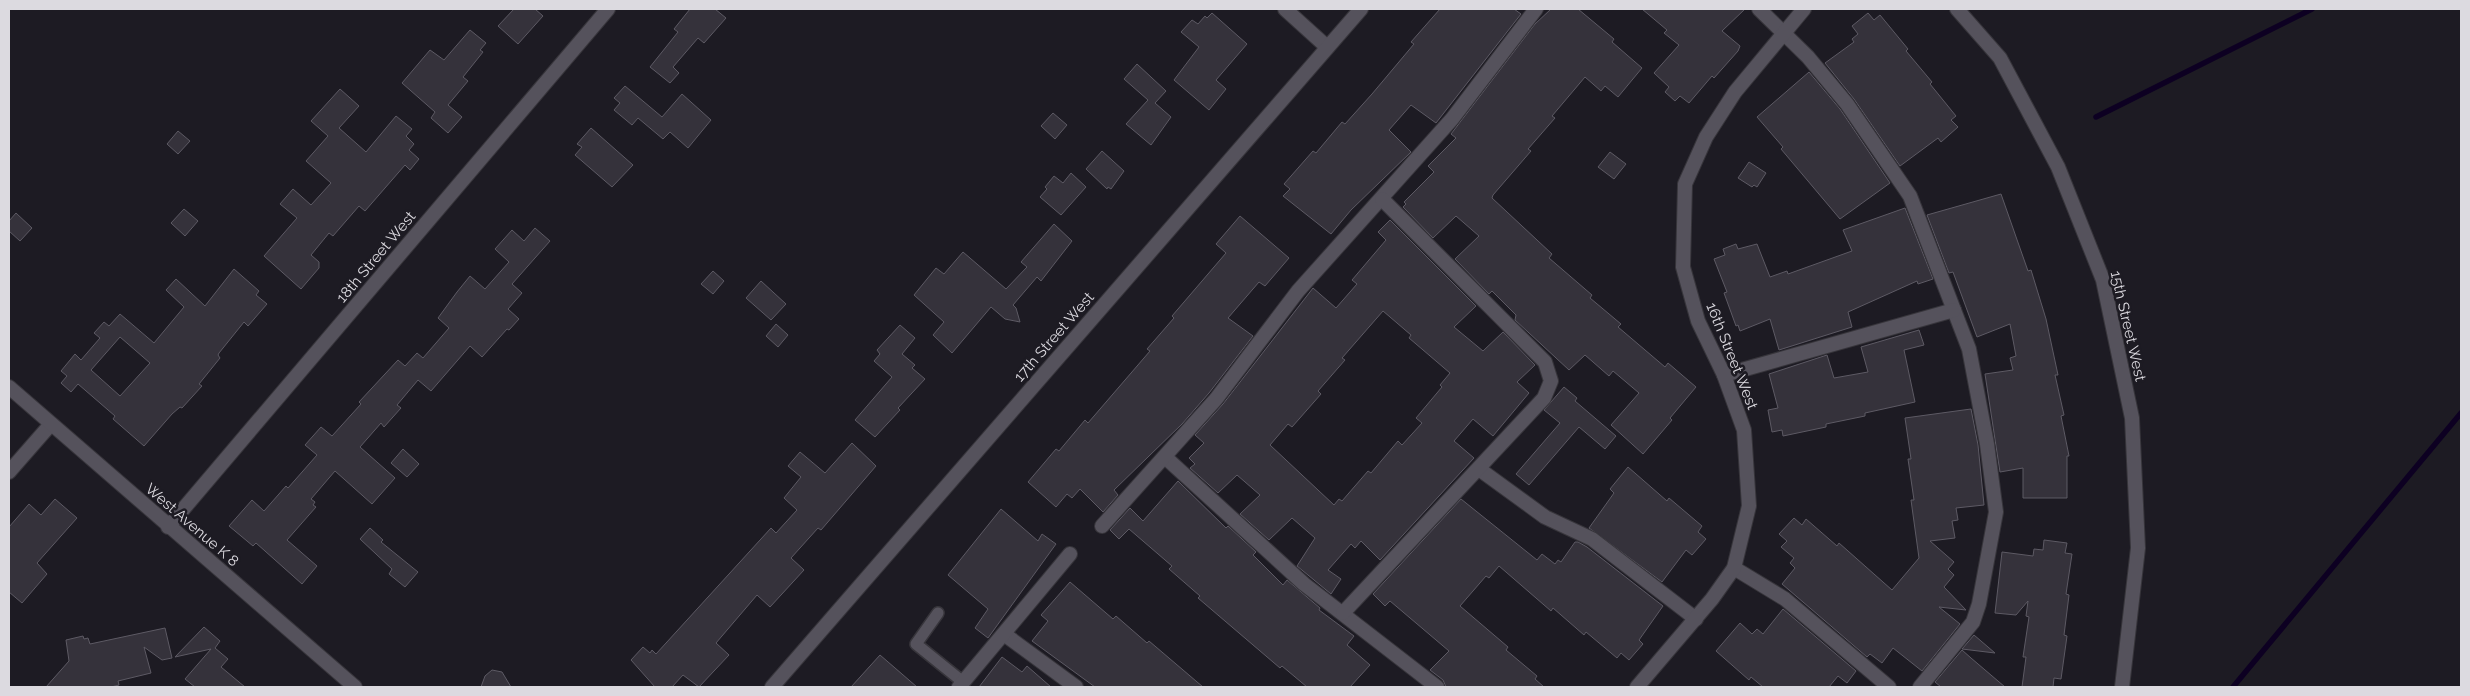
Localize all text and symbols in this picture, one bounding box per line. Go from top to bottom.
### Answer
street label: 18th Street West [333,208,419,306]
street label: 15th Street West [2107,269,2149,383]
street label: 17th Street West [1010,289,1098,385]
street label: 16th Street West [1702,300,1762,412]
street label: West Avenue K 8 [142,480,242,570]

